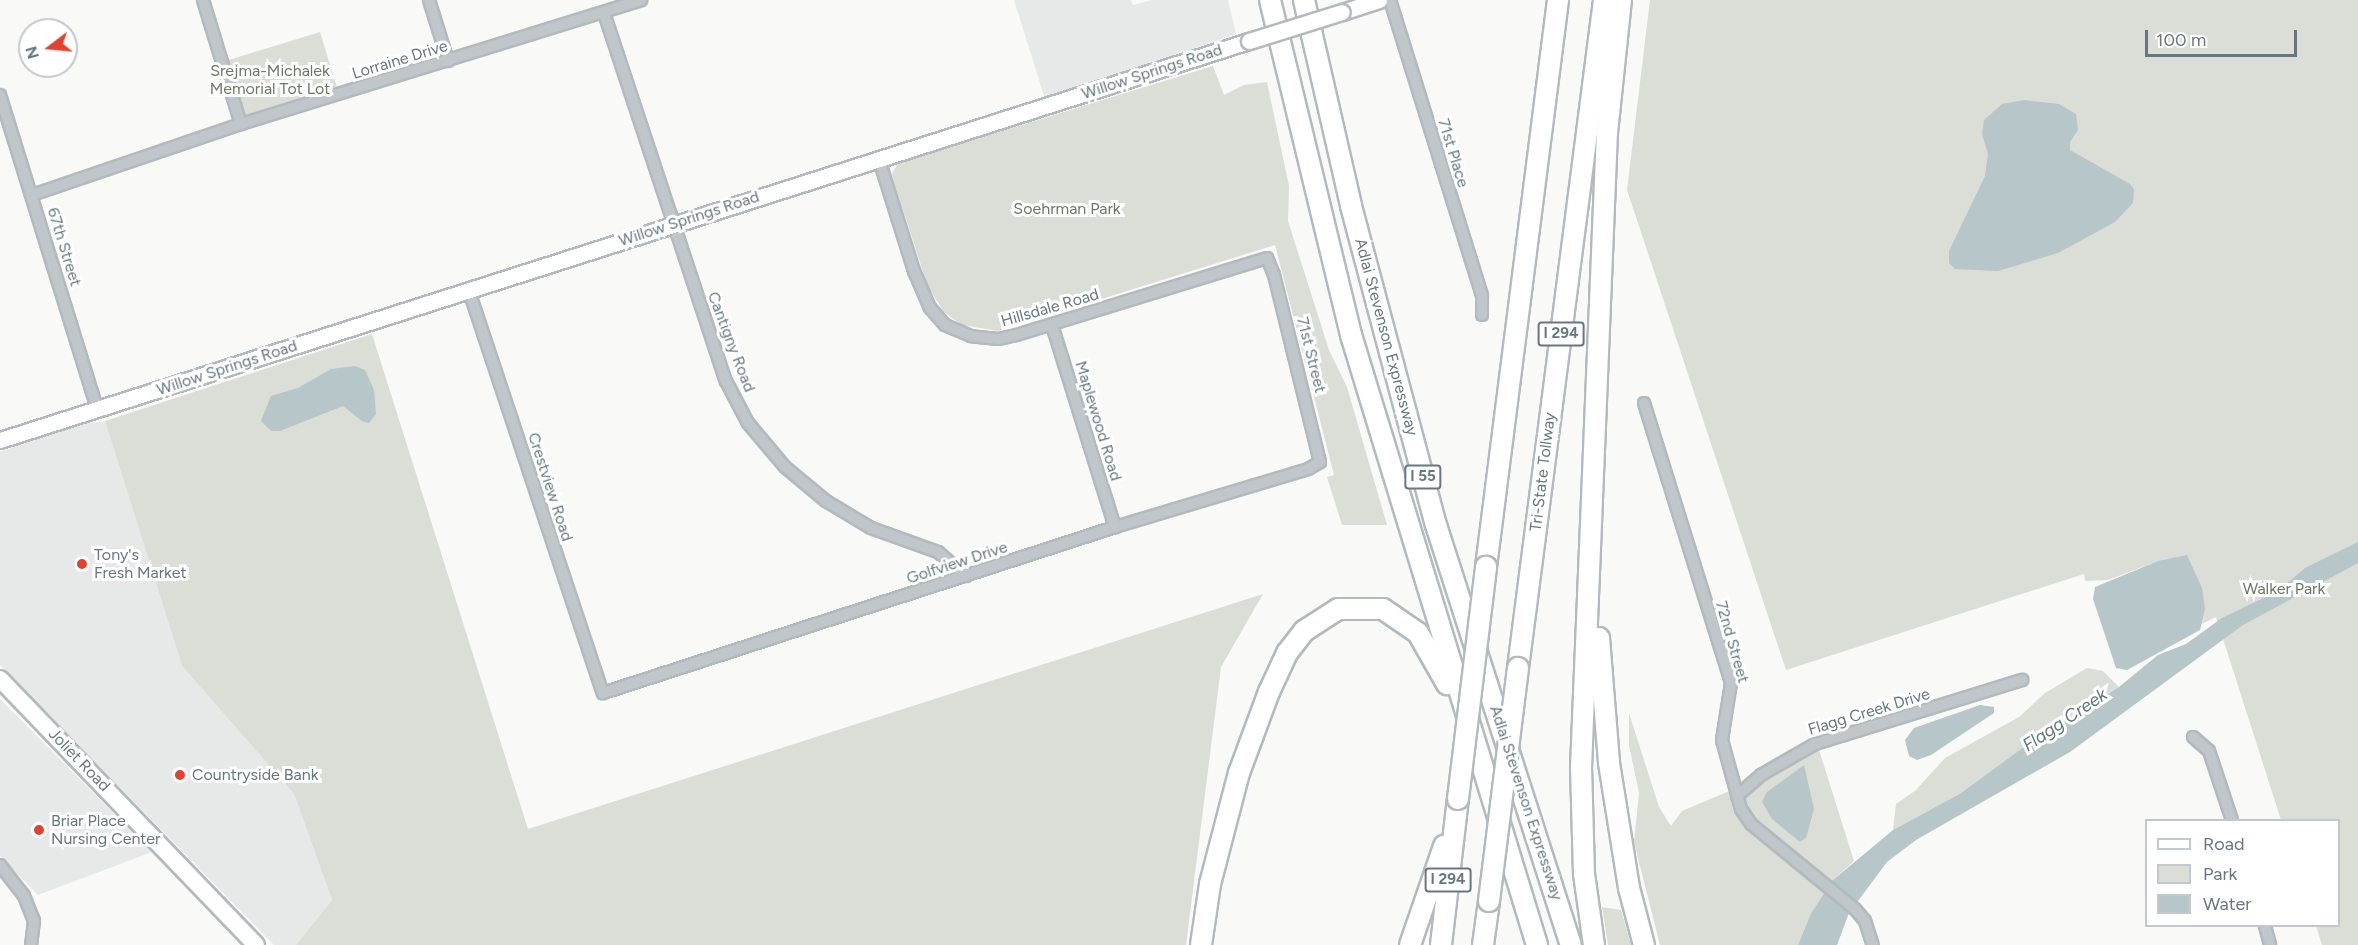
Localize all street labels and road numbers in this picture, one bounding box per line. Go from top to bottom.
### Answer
street label: Lorraine Drive [350,36,450,84]
street label: Willow Springs Road [1079,40,1225,104]
street label: 71st Place [1433,116,1473,190]
street label: Willow Springs Road [616,187,762,251]
street label: 67th Street [43,205,85,289]
street label: Adlai Stevenson Expressway [1350,236,1422,438]
street label: Hillsdale Road [999,285,1101,331]
street label: Cantigny Road [703,289,759,395]
street label: 71st Street [1292,315,1330,395]
road number: I 294 [1537,322,1585,346]
street label: Willow Springs Road [154,336,300,400]
street label: Maplewood Road [1071,359,1125,483]
street label: Tri-State Tollway [1526,412,1560,532]
street label: Crestview Road [523,430,577,544]
road number: I 55 [1404,465,1442,489]
street label: Golfview Drive [904,538,1010,588]
street label: 72nd Street [1711,599,1753,685]
street label: Flagg Creek Drive [1806,684,1932,740]
street label: Adlai Stevenson Expressway [1485,703,1567,903]
street label: Joliet Road [44,724,114,796]
road number: I 294 [1424,868,1472,892]

